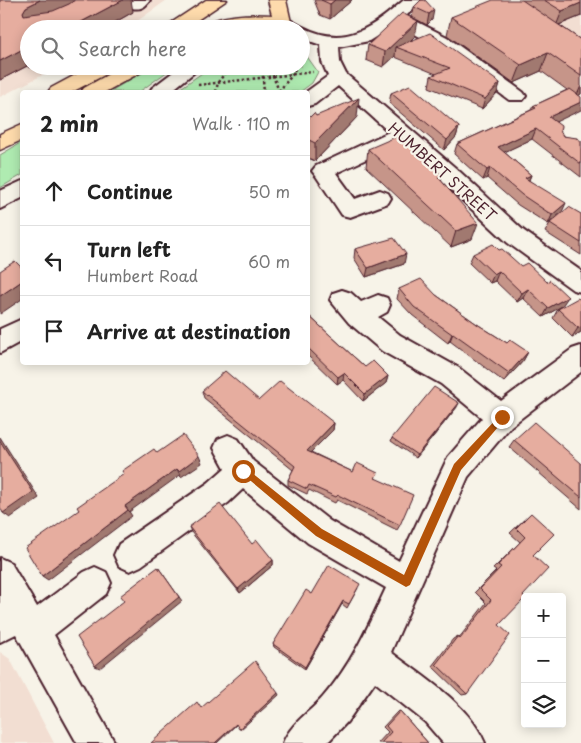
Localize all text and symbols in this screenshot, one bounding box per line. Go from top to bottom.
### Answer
search box [20,20,310,75]
icon: search [38,34,66,62]
text: Search here [78,34,187,62]
text: 2 min [40,107,99,139]
text: Walk · 110 m [192,111,290,135]
street label: HUMBERT STREET [384,116,503,226]
icon: ahead [40,177,68,205]
text: Continue [87,177,173,205]
text: 50 m [249,179,290,203]
text: Turn left [87,235,171,263]
icon: left [40,247,68,275]
text: 60 m [248,249,290,273]
text: Humbert Road [87,263,198,287]
icon: arrive [40,317,68,345]
text: Arrive at destination [87,317,291,345]
route end [491,406,514,429]
route start [232,460,255,483]
map controls [521,593,566,728]
button: + [521,593,566,638]
button: − [521,638,566,683]
button: layers [521,683,566,728]

